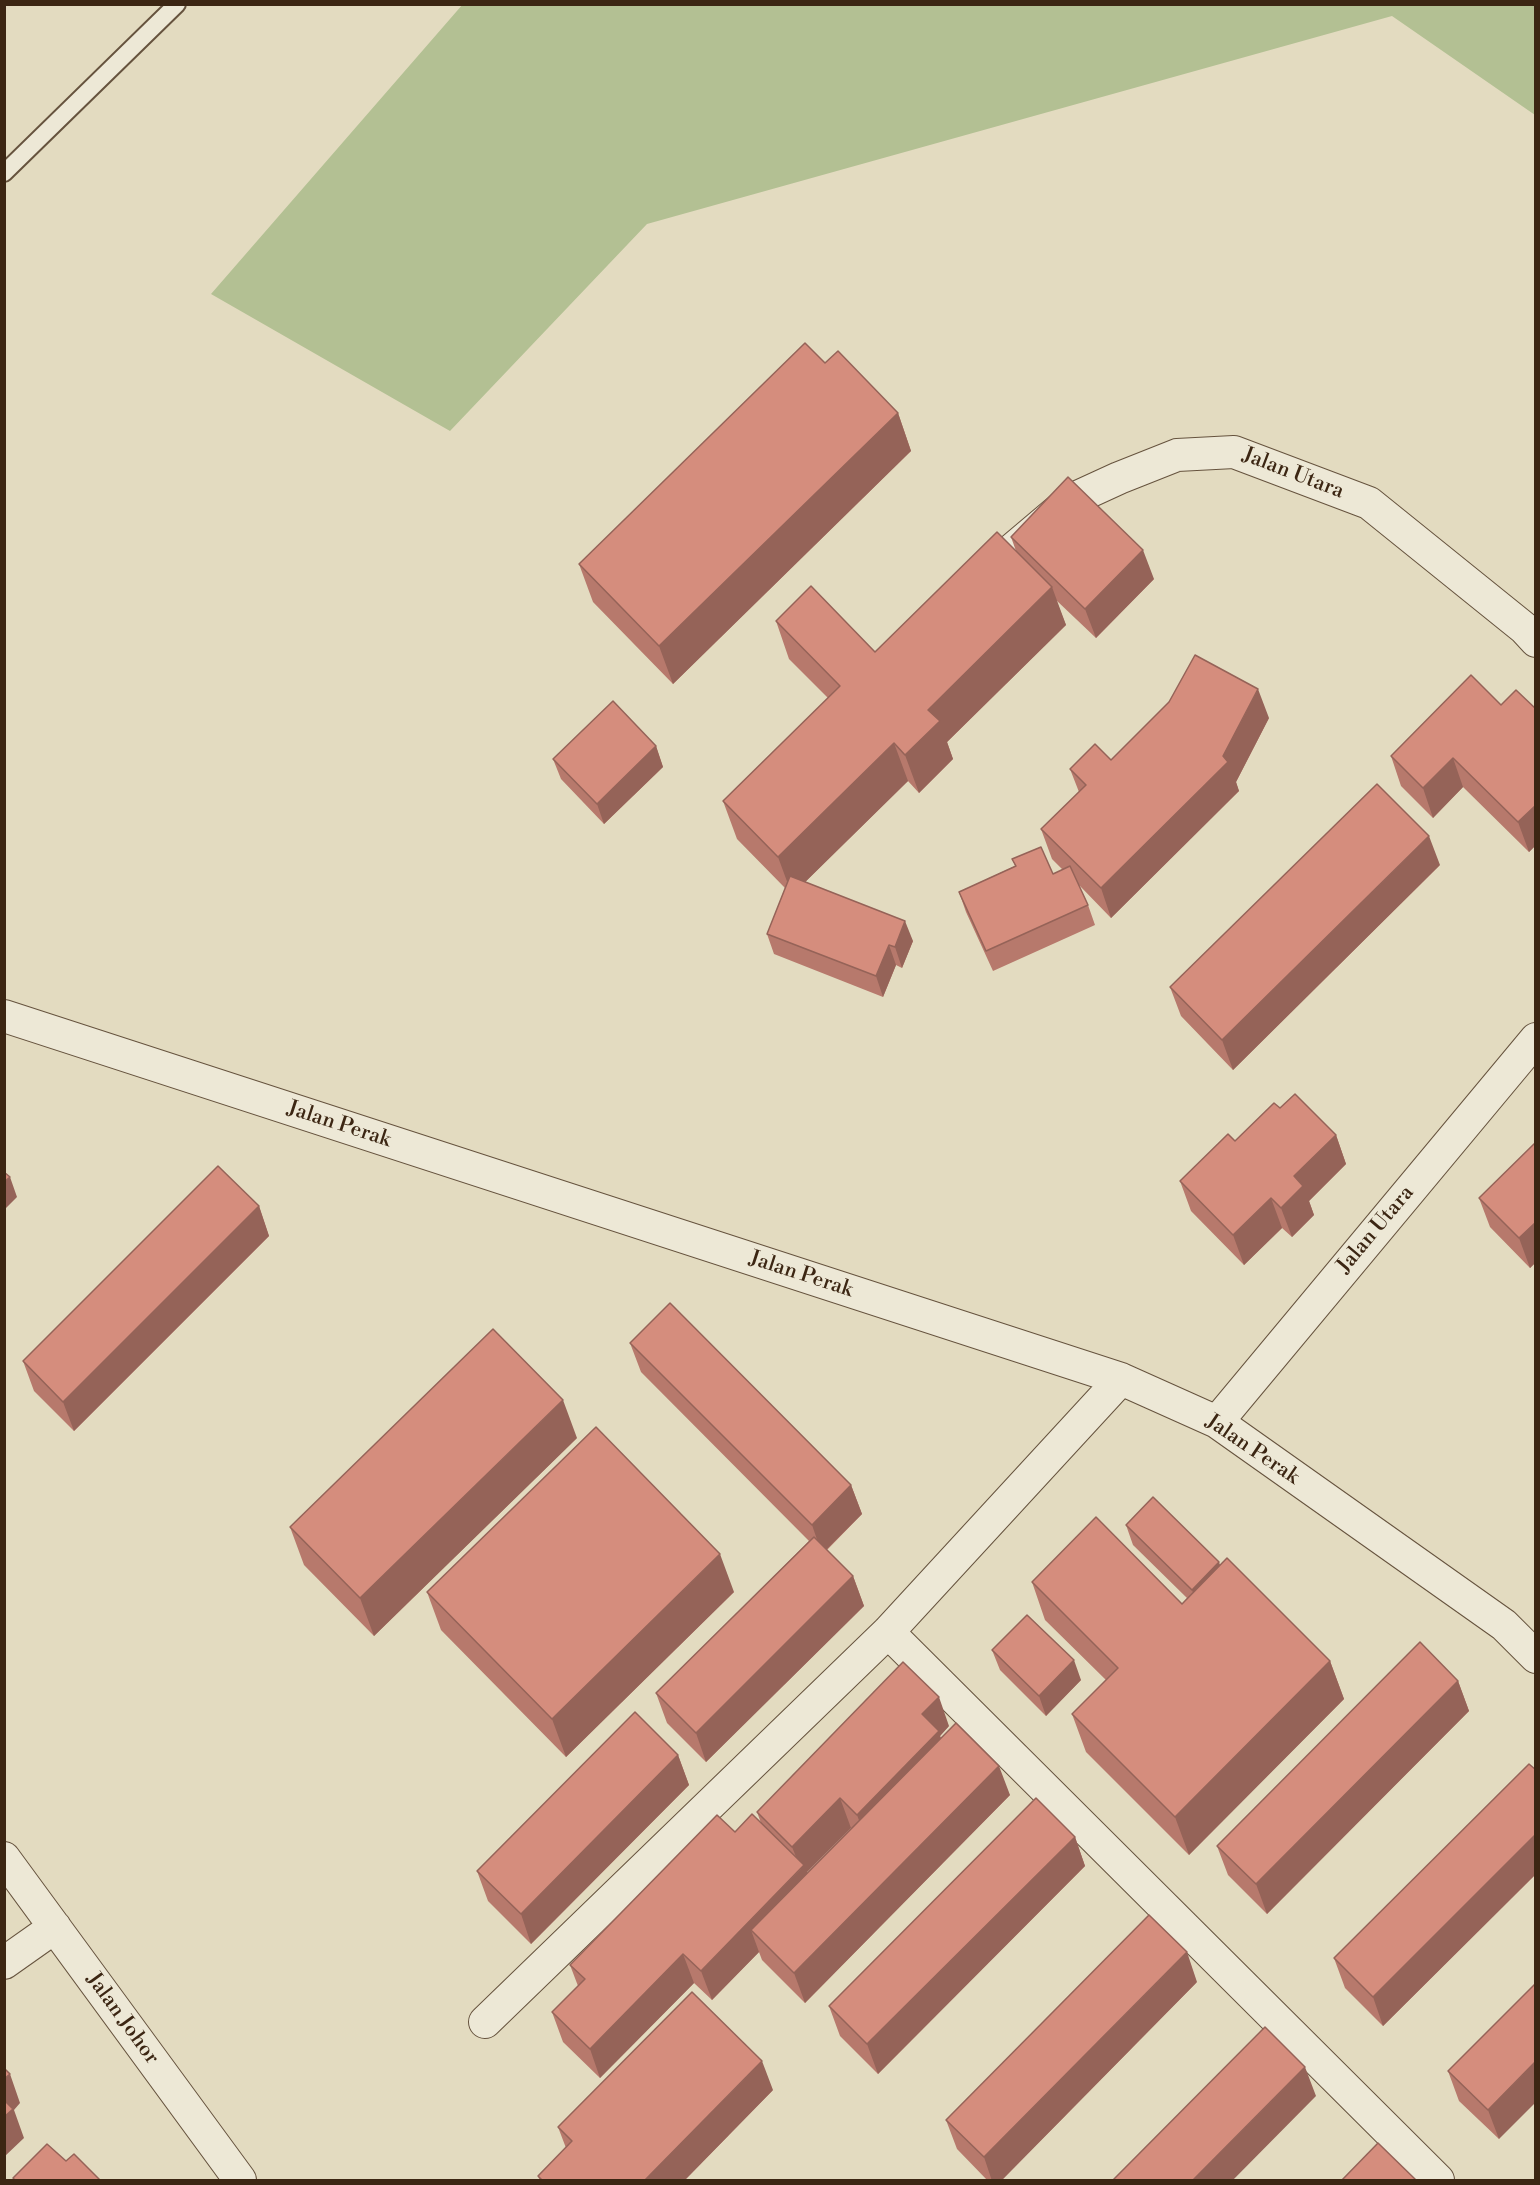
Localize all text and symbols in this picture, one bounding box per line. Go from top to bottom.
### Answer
street label: Jalan Utara [1239,443,1347,505]
street label: Jalan Perak [284,1096,394,1154]
street label: Jalan Utara [1332,1181,1420,1279]
street label: Jalan Perak [746,1246,856,1304]
street label: Jalan Perak [1200,1410,1304,1490]
street label: Jalan Johor [80,1968,164,2070]

